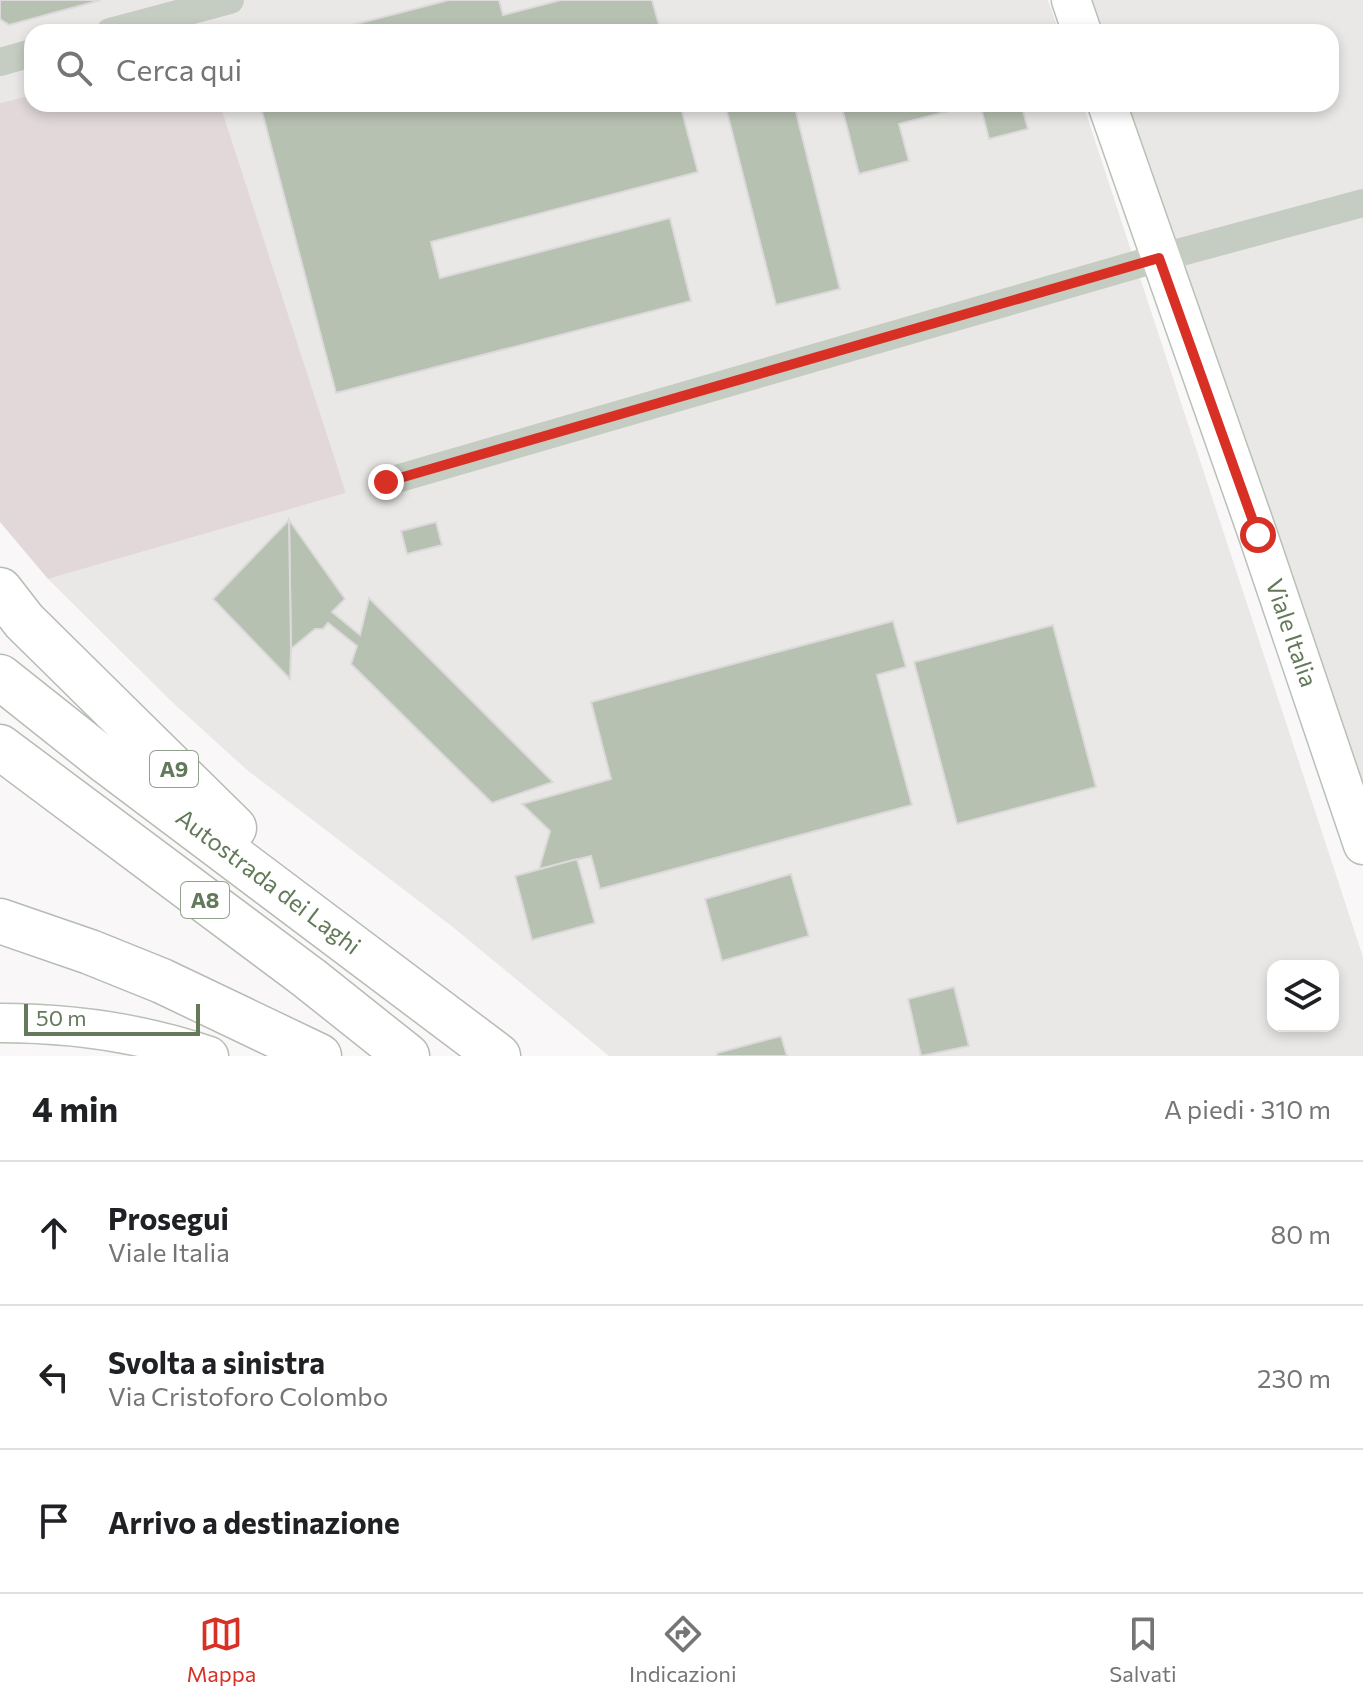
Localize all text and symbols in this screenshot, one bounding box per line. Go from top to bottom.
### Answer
search box [24,24,1339,112]
icon: search [52,46,96,90]
text: Cerca qui [116,50,242,87]
route end [368,464,404,500]
route start [1240,517,1276,553]
street label: Viale Italia [1260,575,1324,690]
road number: A9 [150,751,198,787]
street label: Autostrada dei Laghi [171,802,367,960]
road number: A8 [181,882,229,918]
map controls [1267,960,1339,1032]
button: layers [1267,960,1339,1032]
scale bar [24,1000,200,1036]
text: 50 m [36,1004,86,1031]
text: 4 min [32,1087,118,1129]
text: A piedi · 310 m [1164,1093,1331,1124]
text: Prosegui [108,1199,229,1236]
icon: ahead [32,1211,76,1255]
text: 80 m [1271,1218,1331,1249]
text: Viale Italia [108,1236,230,1267]
text: Svolta a sinistra [108,1343,325,1380]
icon: left [32,1355,76,1399]
text: 230 m [1257,1362,1331,1393]
text: Via Cristoforo Colombo [108,1380,388,1411]
icon: arrive [32,1499,76,1543]
text: Arrivo a destinazione [108,1503,400,1540]
tab: Mappa [186,1612,256,1687]
tab: Indicazioni [629,1612,737,1687]
tab: Salvati [1109,1612,1177,1687]

